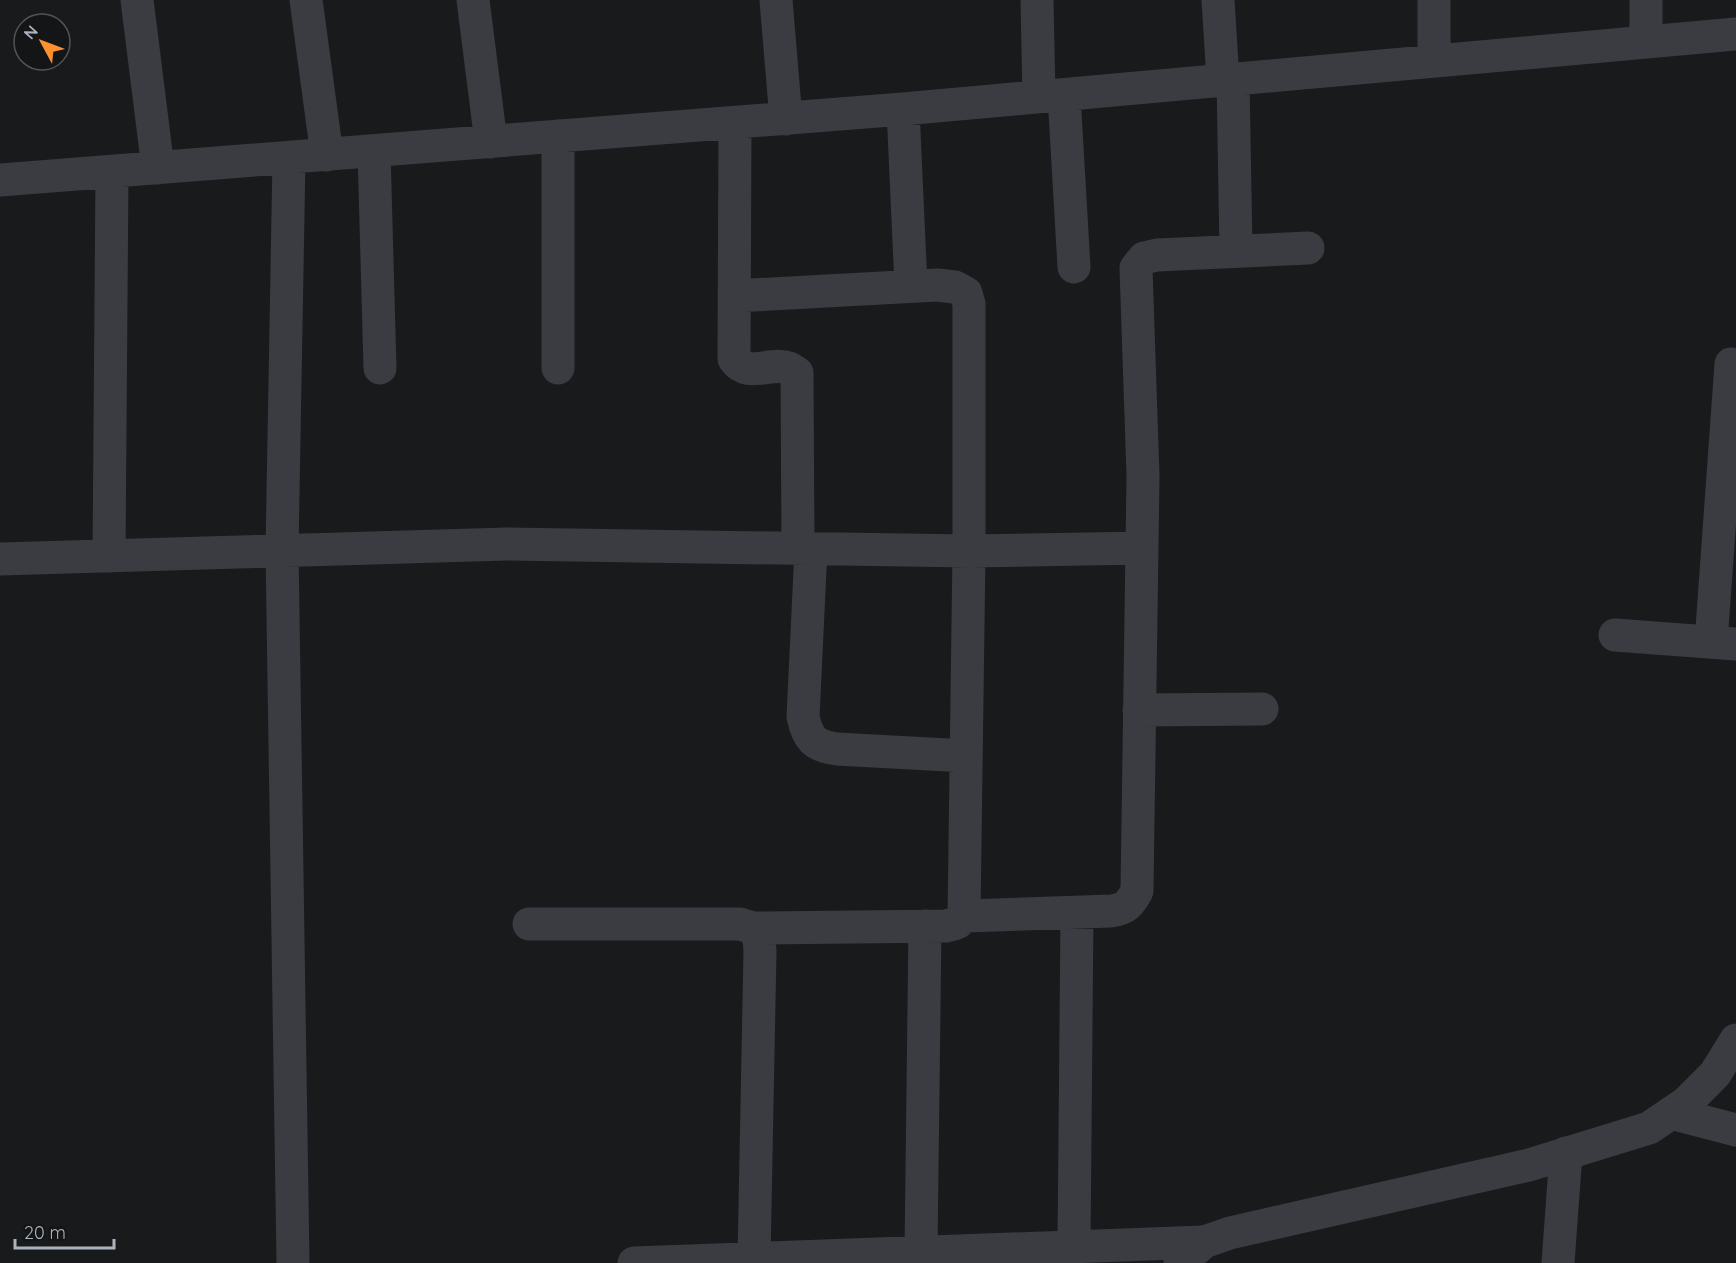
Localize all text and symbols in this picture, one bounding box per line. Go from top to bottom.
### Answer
north arrow [12,12,72,72]
text: N [19,21,42,43]
scale bar [15,1212,114,1250]
text: 20 m [24,1221,66,1244]

